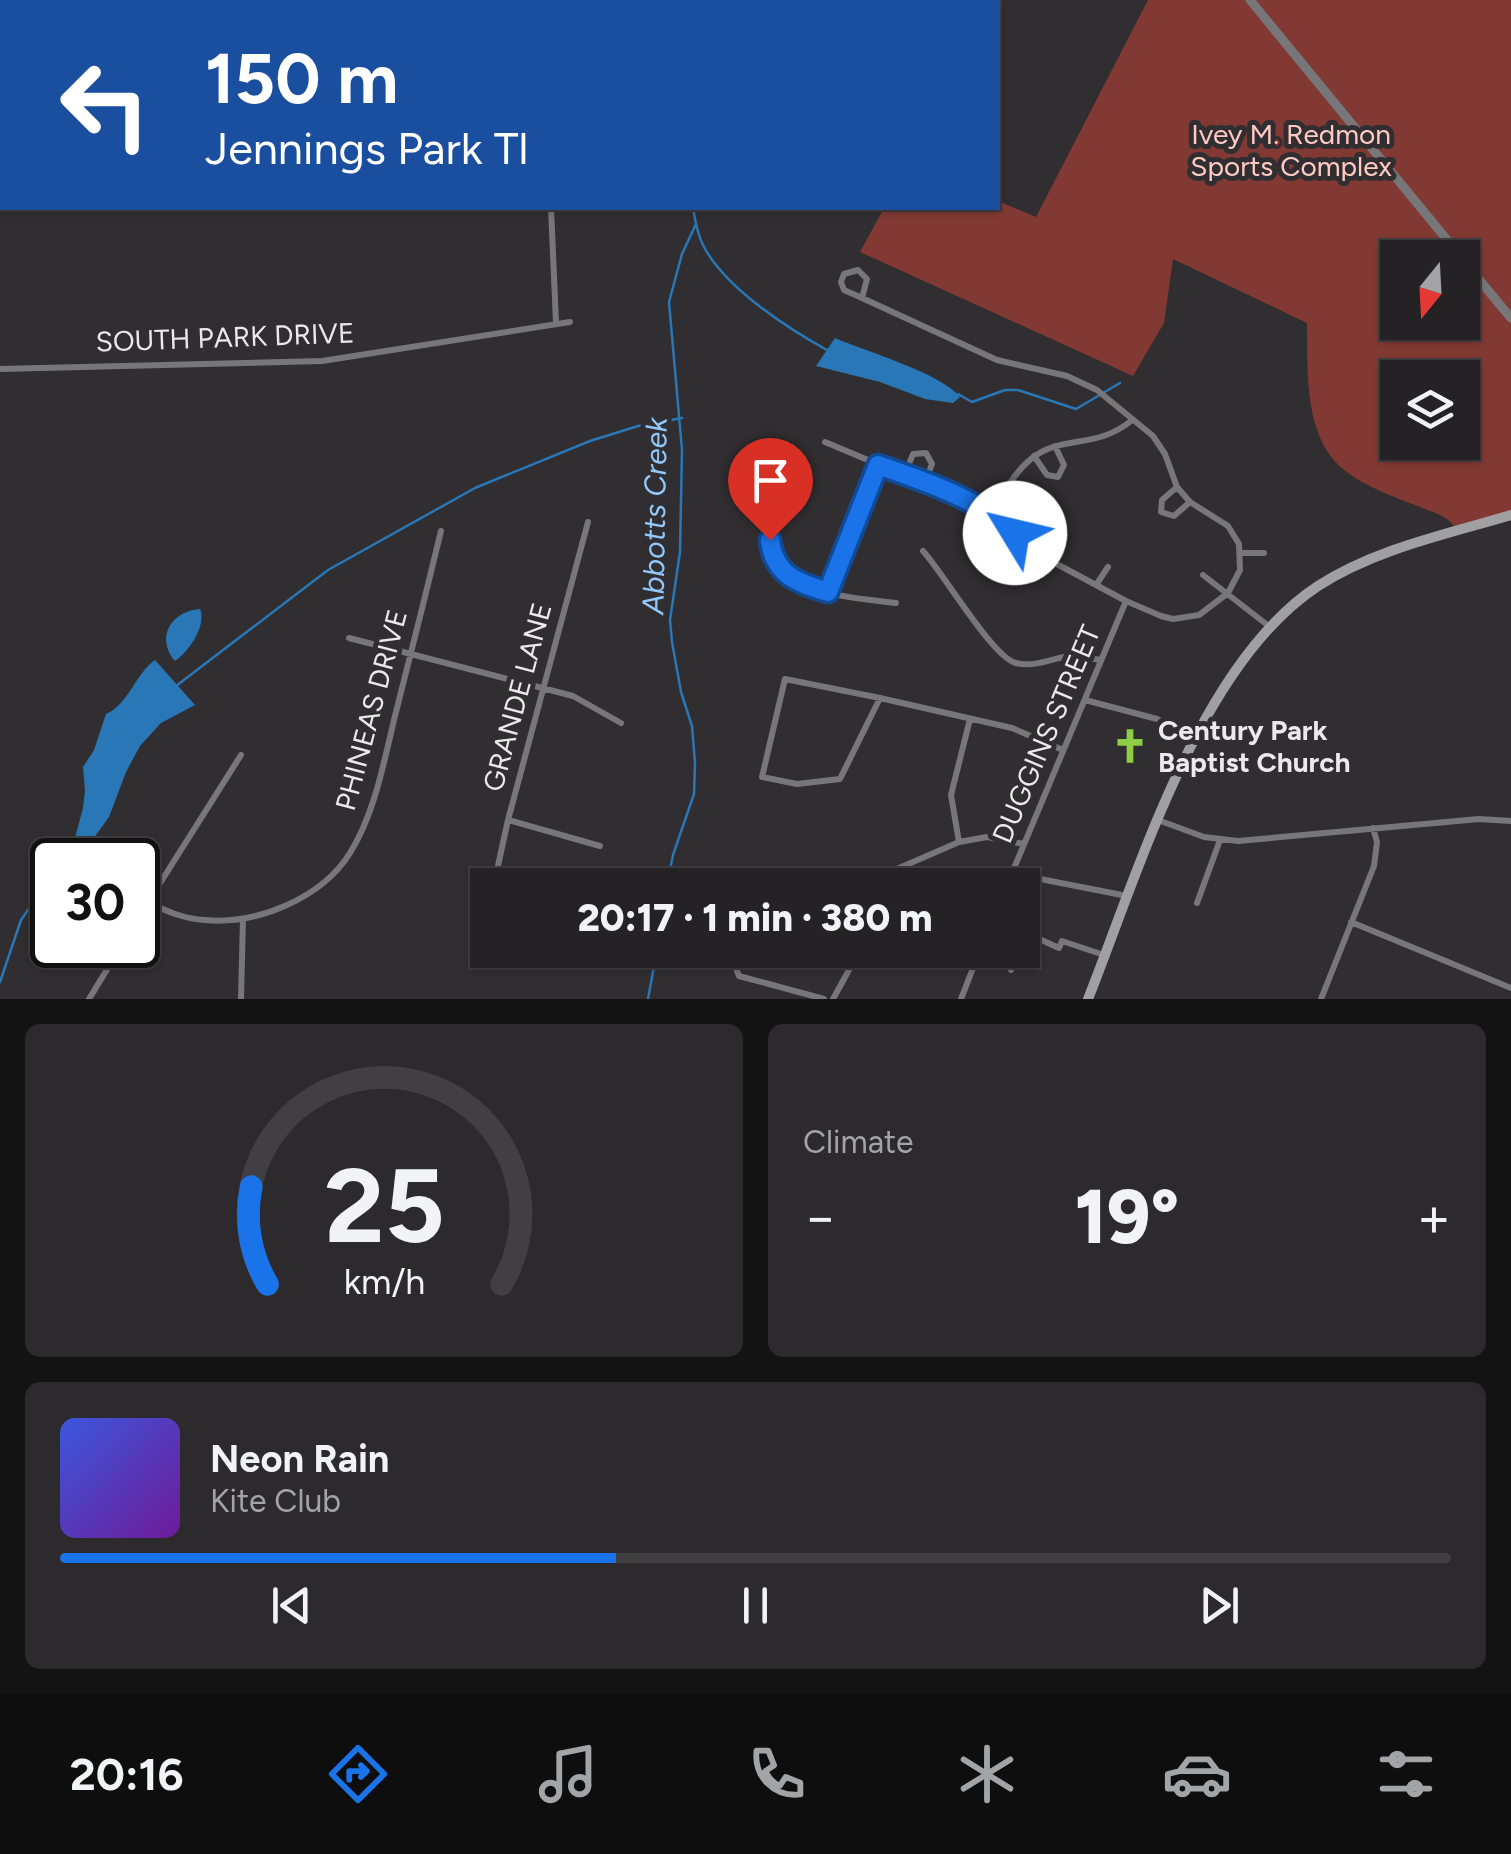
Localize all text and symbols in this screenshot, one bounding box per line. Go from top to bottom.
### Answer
text: 150 m [205,36,398,121]
icon: left [40,40,170,170]
park label: Ivey M. Redmon Sports Complex [1190,117,1392,183]
text: Jennings Park Tl [205,121,528,175]
north arrow [1380,240,1480,340]
map controls [1380,240,1480,460]
street label: SOUTH PARK DRIVE [95,315,355,359]
button: layers [1380,360,1480,460]
water label: Abbotts Creek [634,416,675,616]
pin [728,438,813,541]
icon: arrive [743,453,798,508]
position arrow [963,481,1067,585]
street label: GRANDE LANE [475,599,559,795]
street label: PHINEAS DRIVE [328,606,414,814]
street label: DUGGINS STREET [985,619,1107,848]
place label: Century Park Baptist Church [1158,713,1350,779]
church icon: Century Park Baptist Church [1111,727,1149,765]
speed limit sign: 30 [30,838,160,968]
text: 20:17 · 1 min · 380 m [577,895,933,941]
text: Climate [803,1123,914,1161]
text: 25 [324,1143,444,1268]
text: 19° [1075,1172,1179,1262]
text: − [803,1184,837,1250]
text: + [1417,1184,1451,1250]
text: km/h [343,1260,425,1303]
text: Neon Rain [210,1436,389,1482]
text: Kite Club [210,1482,341,1520]
icon: previous [264,1578,319,1633]
icon: pause [728,1578,783,1633]
icon: next [1192,1578,1247,1633]
icon: directions [323,1739,393,1809]
icon: music [533,1739,603,1809]
icon: phone [742,1739,812,1809]
icon: climate [952,1739,1022,1809]
icon: car [1162,1739,1232,1809]
icon: filters [1371,1739,1441,1809]
text: 20:16 [70,1747,184,1801]

